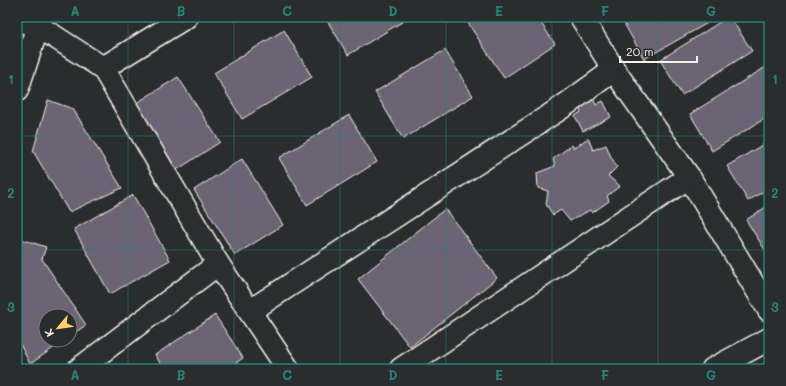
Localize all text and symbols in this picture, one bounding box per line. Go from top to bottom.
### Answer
text: A [70,2,80,19]
text: B [177,2,186,19]
text: C [282,2,292,19]
text: D [388,2,398,19]
text: E [495,2,503,19]
text: F [601,2,609,19]
text: G [706,2,716,19]
scale bar [620,38,697,64]
text: 20 m [626,43,654,59]
text: 1 [8,70,14,87]
text: 1 [772,70,778,87]
text: 2 [7,184,15,201]
text: 2 [771,184,779,201]
text: 3 [7,298,15,315]
text: 3 [771,298,779,315]
north arrow [38,308,78,348]
text: K [40,326,57,340]
text: A [70,366,80,383]
text: B [177,366,186,383]
text: C [282,366,292,383]
text: D [388,366,398,383]
text: E [495,366,503,383]
text: F [601,366,609,383]
text: G [706,366,716,383]

